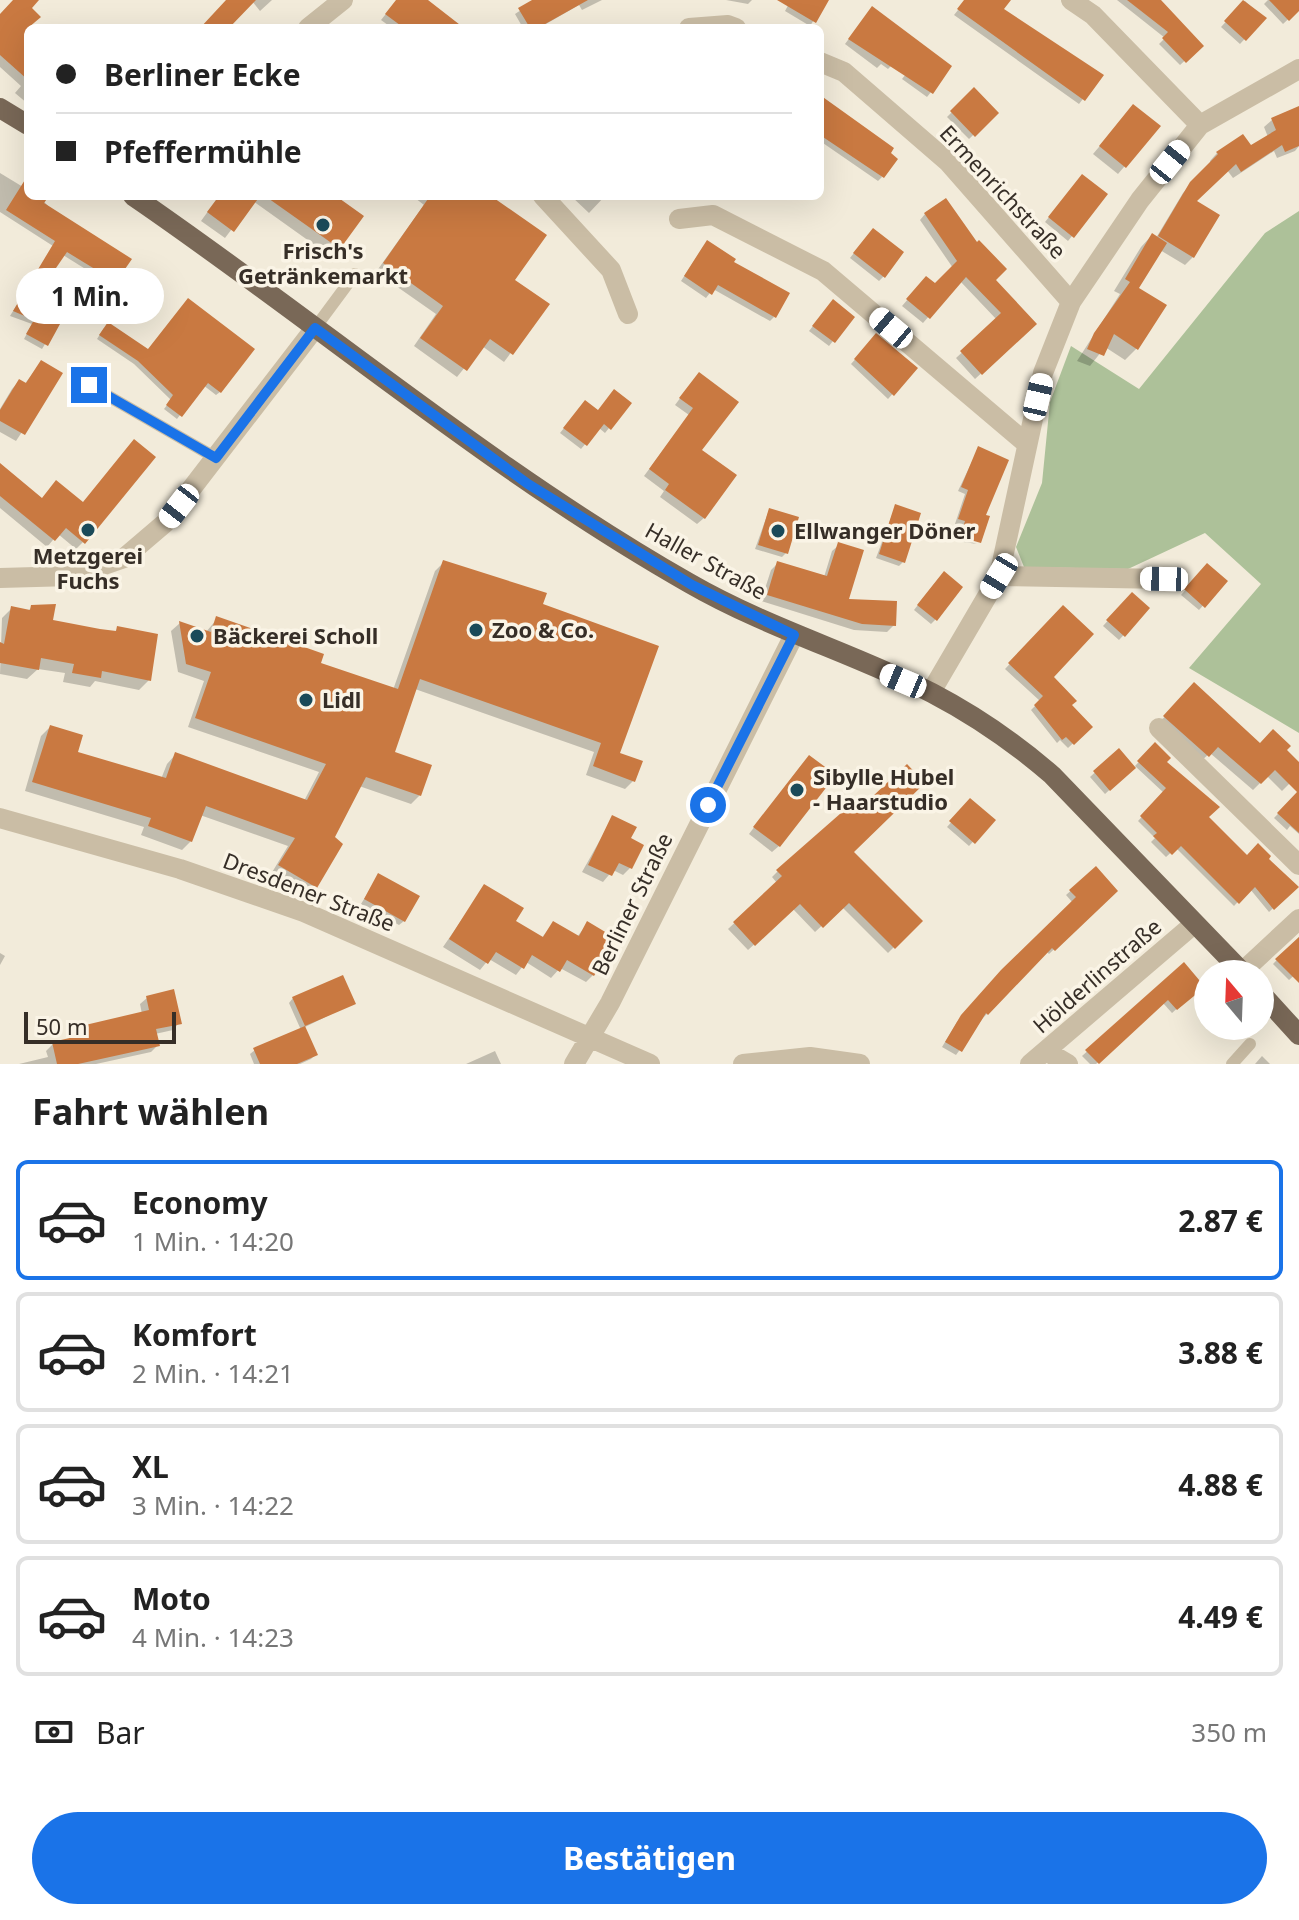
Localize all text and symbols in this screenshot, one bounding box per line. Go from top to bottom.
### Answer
text: Berliner Ecke [104,54,301,95]
street label: Ermenrichstraße [934,118,1074,265]
text: Pfeffermühle [104,131,302,172]
car [1146,136,1194,188]
marker: Frisch's Getränkemarkt [314,216,332,234]
place label: Frisch's Getränkemarkt [238,235,408,290]
callout: 1 Min. [15,269,163,325]
text: 1 Min. [51,278,129,314]
car [865,303,917,353]
route end [71,367,107,403]
car [1021,371,1055,423]
car [155,480,203,532]
street label: Haller Straße [640,514,773,606]
place label: Ellwanger Döner [794,515,976,545]
marker: Metzgerei Fuchs [79,521,97,539]
marker: Ellwanger Döner [769,522,787,540]
place label: Metzgerei Fuchs [33,540,143,595]
car [976,549,1022,603]
car [1140,567,1188,591]
place label: Zoo & Co. [492,614,594,644]
place label: Bäckerei Scholl [213,620,378,650]
marker: Zoo & Co. [467,621,485,639]
marker: Bäckerei Scholl [188,627,206,645]
car [876,661,930,701]
place label: Lidl [322,684,361,714]
marker: Lidl [297,691,315,709]
place label: Sibylle Hubel - Haarstudio [813,761,954,816]
marker: Sibylle Hubel - Haarstudio [788,781,806,799]
route start [690,787,726,823]
street label: Berliner Straße [584,827,679,980]
street label: Dresdener Straße [219,845,400,938]
street label: Hölderlinstraße [1026,911,1167,1039]
north arrow [1194,960,1274,1040]
map controls [1194,960,1274,1040]
scale bar [24,1008,176,1044]
text: 50 m [36,1011,87,1041]
text: Fahrt wählen [32,1087,269,1136]
text: Economy [132,1182,268,1223]
icon: car [36,1184,108,1256]
text: 2.87 € [1178,1200,1263,1241]
text: 1 Min. · 14:20 [132,1223,294,1259]
text: Komfort [132,1314,257,1355]
icon: car [36,1316,108,1388]
text: 3.88 € [1178,1332,1263,1373]
text: 2 Min. · 14:21 [132,1355,294,1391]
text: XL [132,1446,169,1487]
icon: car [36,1448,108,1520]
text: 4.88 € [1178,1464,1263,1505]
text: 3 Min. · 14:22 [132,1487,294,1523]
text: Moto [132,1578,211,1619]
icon: car [36,1580,108,1652]
text: 4.49 € [1178,1596,1263,1637]
text: 4 Min. · 14:23 [132,1619,294,1655]
icon: cash [32,1710,76,1754]
text: Bar [96,1712,145,1753]
text: 350 m [1191,1714,1267,1750]
button: Bestätigen [32,1812,1267,1904]

